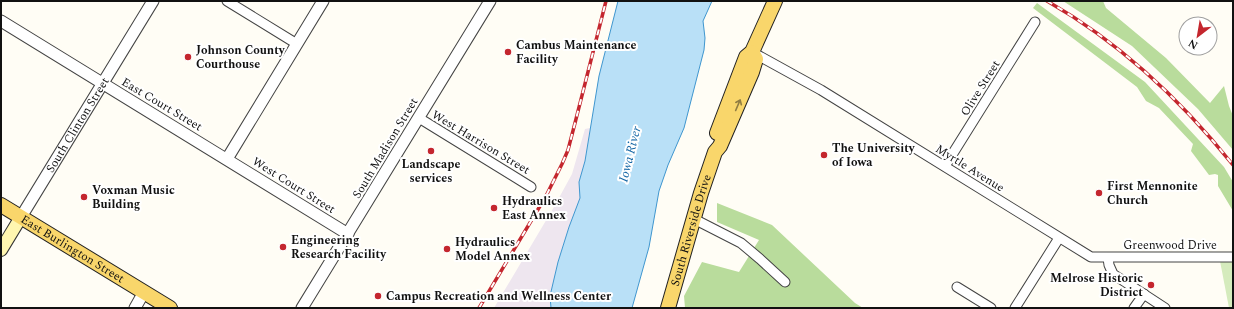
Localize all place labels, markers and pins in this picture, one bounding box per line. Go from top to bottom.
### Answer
place label: Cambus Maintenance Facility [516,36,636,69]
place label: Johnson County Courthouse [196,41,286,74]
marker: Cambus Maintenance Facility [503,47,513,57]
marker: Johnson County Courthouse [183,52,193,62]
place label: The University of Iowa [832,139,916,172]
marker: Landscape services [426,146,436,156]
marker: The University of Iowa [819,150,829,160]
place label: Landscape services [402,155,460,188]
place label: First Mennonite Church [1107,177,1198,210]
place label: Voxman Music Building [92,181,175,214]
marker: First Mennonite Church [1094,188,1104,198]
marker: Voxman Music Building [79,192,89,202]
place label: Hydraulics East Annex [502,192,566,225]
marker: Hydraulics East Annex [489,203,499,213]
place label: Engineering Research Facility [291,231,387,264]
place label: Hydraulics Model Annex [455,233,530,266]
marker: Engineering Research Facility [278,242,288,252]
marker: Hydraulics Model Annex [442,244,452,254]
place label: Melrose Historic District [1050,269,1143,302]
marker: Melrose Historic District [1146,280,1156,290]
place label: Campus Recreation and Wellness Center [386,287,612,306]
marker: Campus Recreation and Wellness Center [373,291,383,301]

